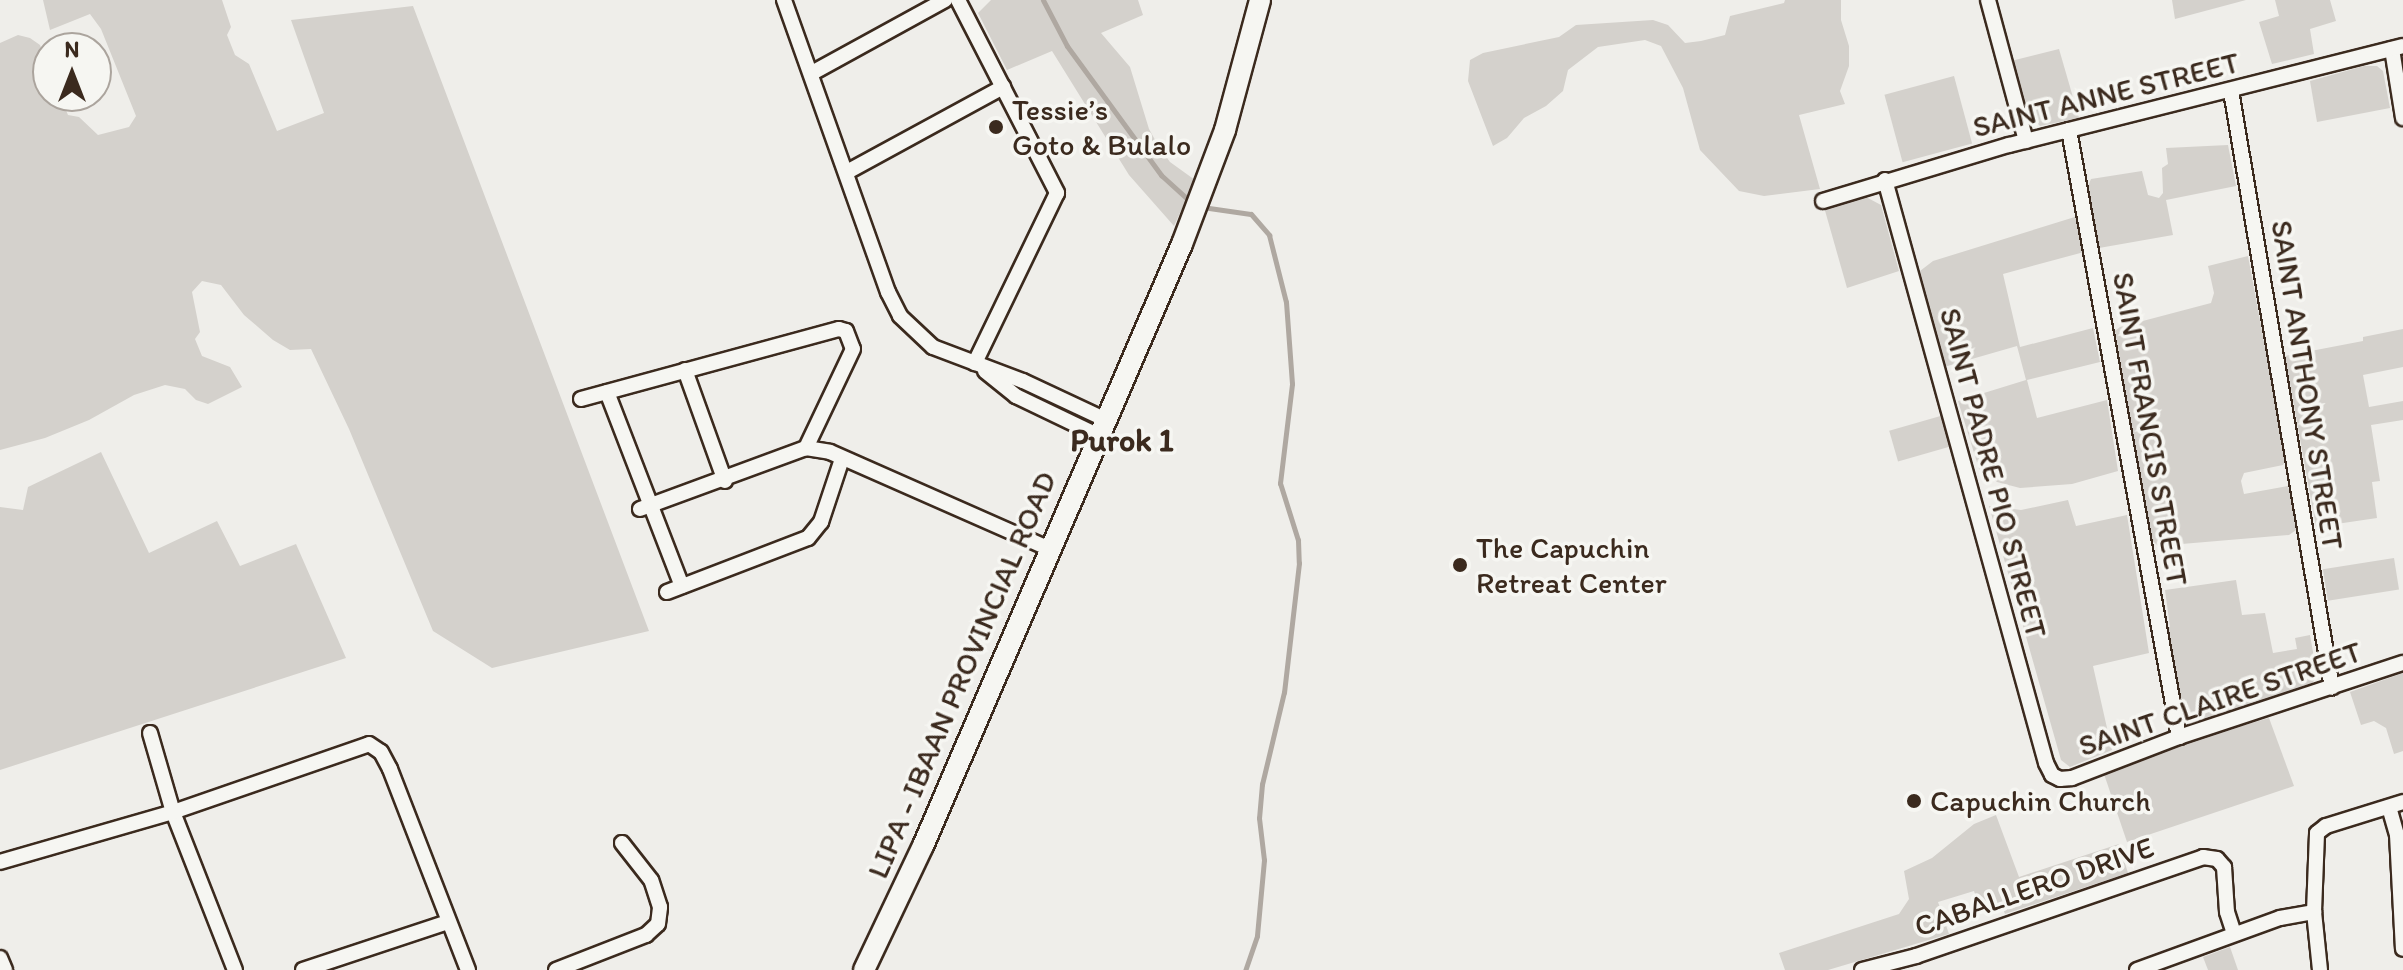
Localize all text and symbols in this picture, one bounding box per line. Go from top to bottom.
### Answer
north arrow [32,32,112,112]
text: N [65,36,79,63]
street label: SAINT ANNE STREET [1969,44,2243,146]
place label: Tessie’s Goto & Bulalo [1012,92,1190,162]
marker: Tessie’s Goto & Bulalo [987,118,1005,136]
street label: SAINT ANTHONY STREET [2263,218,2351,552]
street label: SAINT FRANCIS STREET [2105,271,2195,587]
street label: SAINT PADRE PIO STREET [1931,303,2055,643]
district label: Purok 1 [1070,421,1174,459]
street label: LIPA - IBAAN PROVINCIAL ROAD [860,467,1064,883]
place label: The Capuchin Retreat Center [1476,530,1667,600]
marker: The Capuchin Retreat Center [1451,556,1469,574]
street label: SAINT CLAIRE STREET [2075,634,2365,764]
place label: Capuchin Church [1930,783,2152,819]
marker: Capuchin Church [1905,792,1923,810]
street label: CABALLERO DRIVE [1908,829,2160,945]

